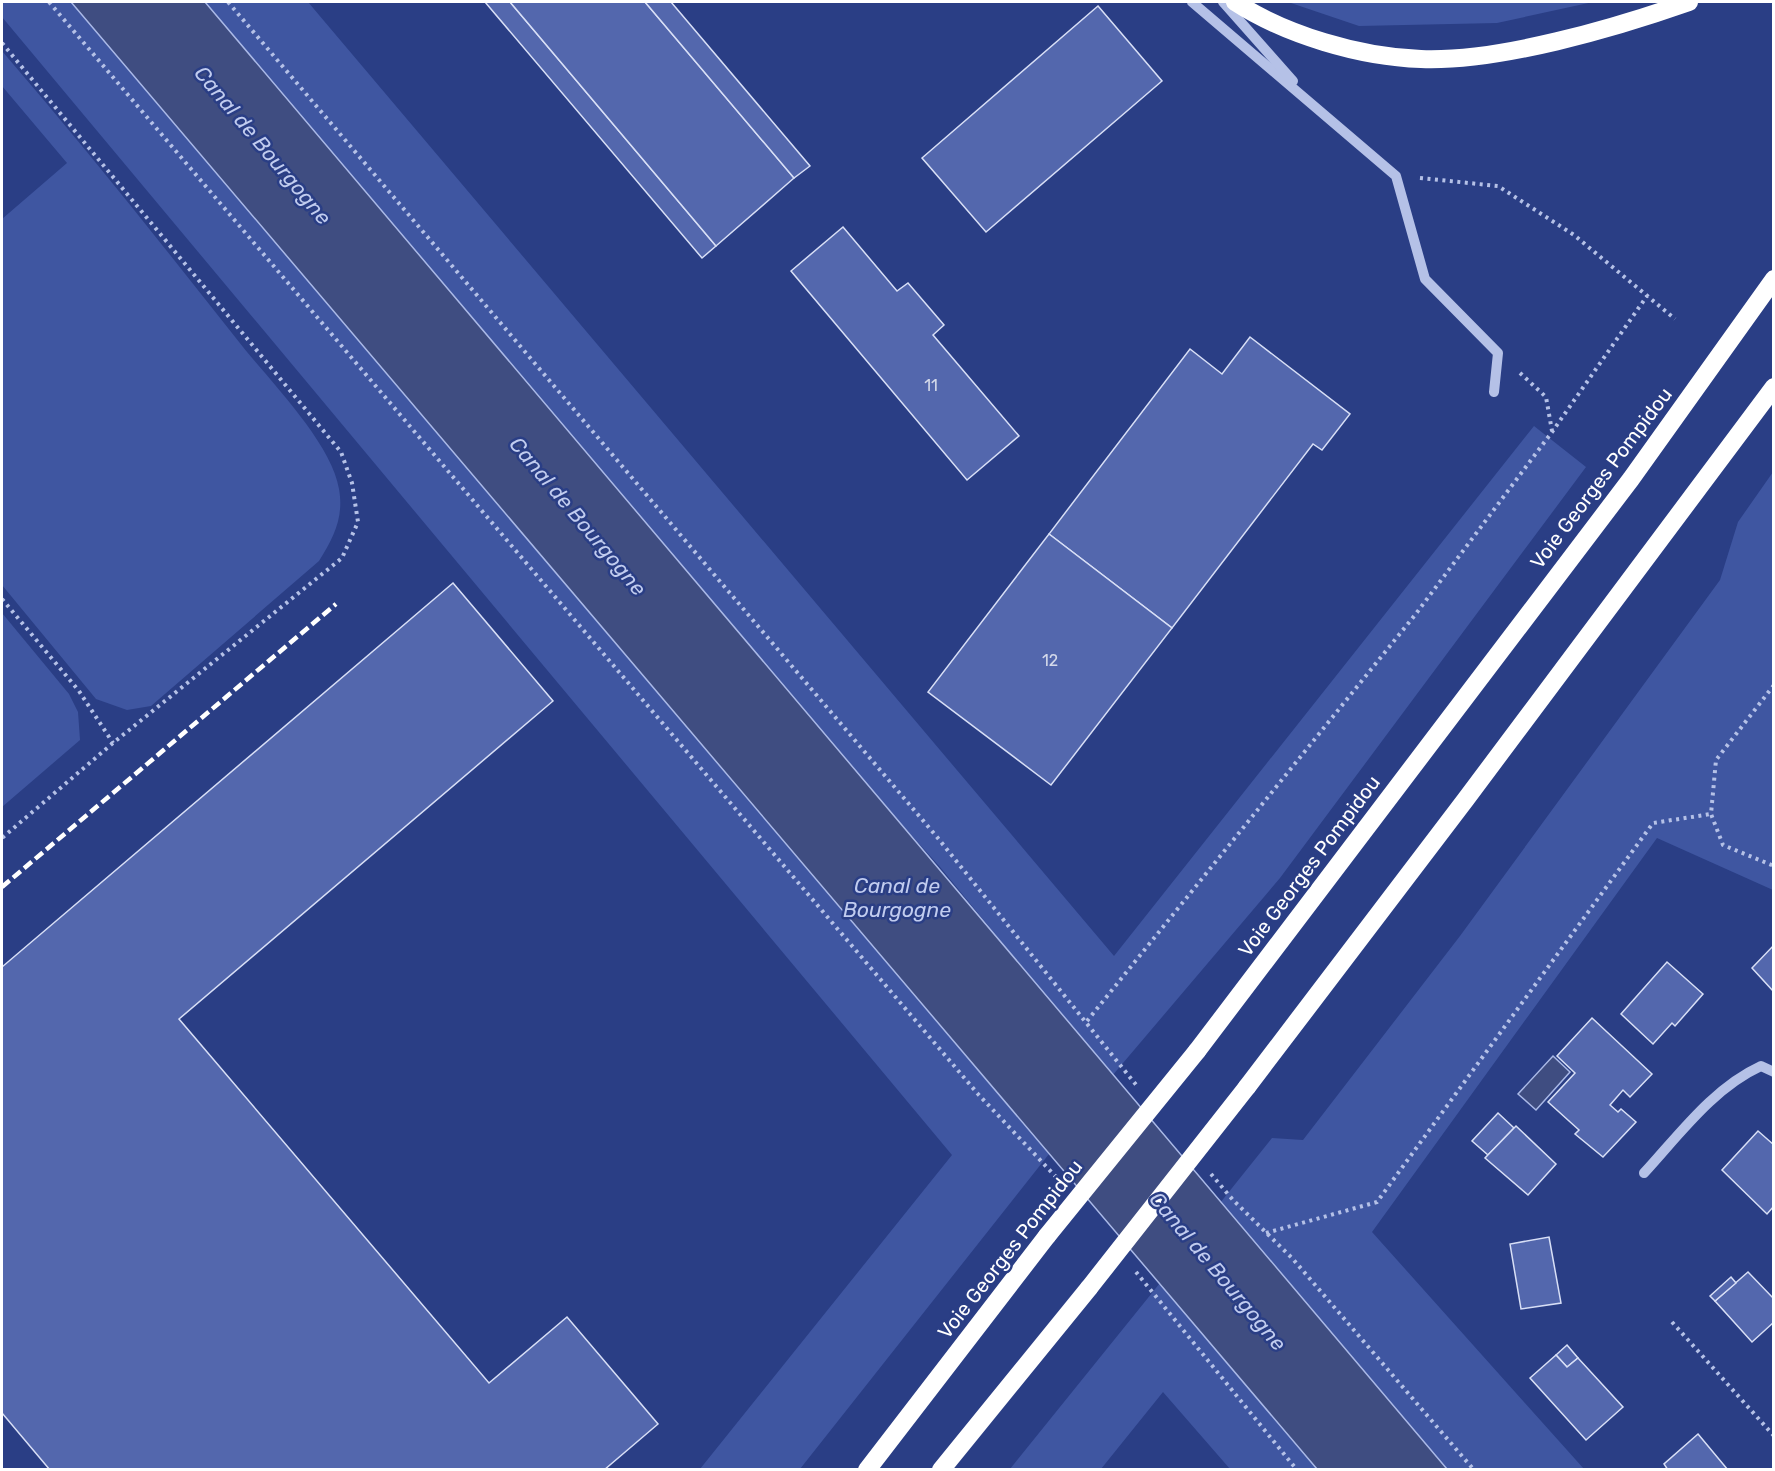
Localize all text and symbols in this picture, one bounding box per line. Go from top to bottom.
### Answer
water label: Canal de Bourgogne [189,61,337,230]
house number: 11 [924,376,938,395]
street label: Voie Georges Pompidou [1525,383,1677,573]
water label: Canal de Bourgogne [504,432,652,601]
house number: 12 [1042,651,1058,670]
street label: Voie Georges Pompidou [1233,771,1385,961]
water label: Canal de Bourgogne [843,873,951,922]
street label: Voie Georges Pompidou [933,1155,1087,1343]
water label: Canal de Bourgogne [1144,1187,1292,1356]

